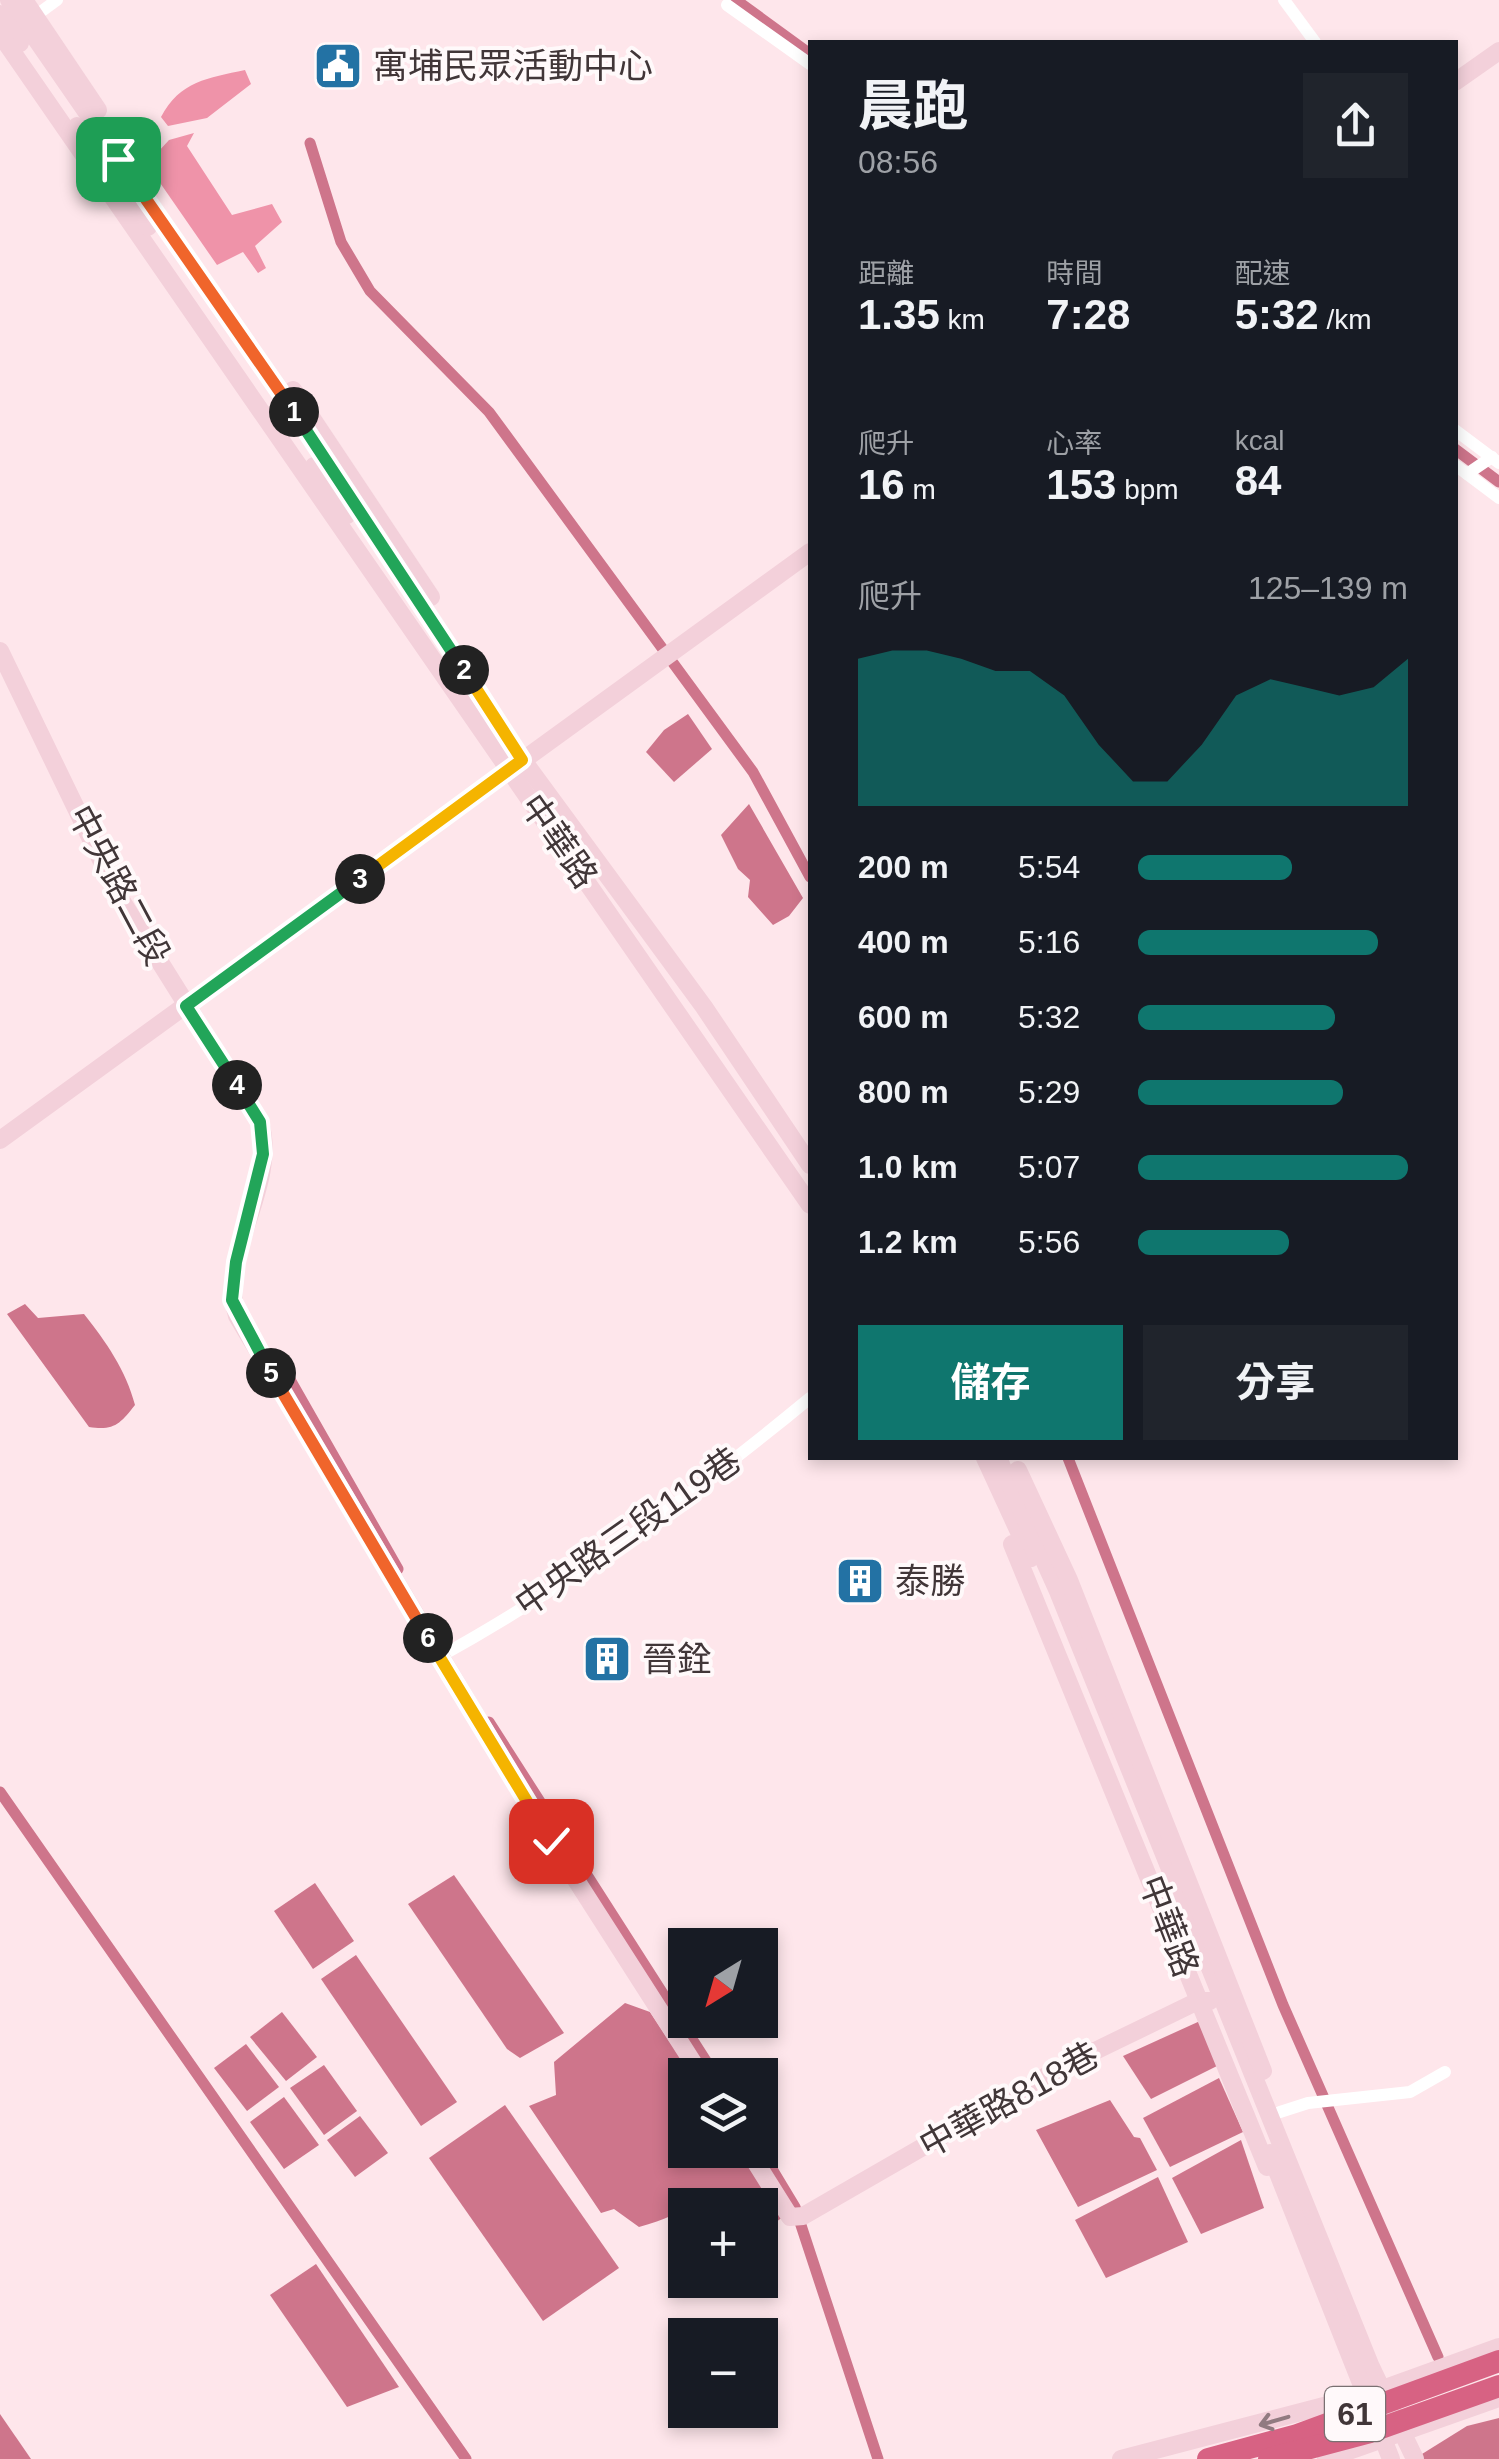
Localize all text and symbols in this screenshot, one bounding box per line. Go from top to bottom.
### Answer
public building icon: 寓埔民眾活動中心 [312,40,364,92]
place label: 寓埔民眾活動中心 [373,46,653,85]
button: share [1303,73,1408,178]
text: 晨跑 [858,75,968,137]
pin [76,117,161,202]
icon: arrive [91,132,146,187]
text: 08:56 [858,144,938,180]
text: 距離 [858,258,914,289]
text: 時間 [1046,258,1102,289]
text: 配速 [1235,258,1291,289]
text: 1.35 [858,291,940,338]
text: 7:28 [1046,291,1130,338]
text: 5:32 [1235,291,1319,338]
text: km [940,304,985,335]
text: /km [1319,304,1372,335]
pin: 1 [269,387,319,437]
text: 1 [286,396,302,427]
text: kcal [1235,425,1284,456]
text: 爬升 [858,428,914,459]
text: 心率 [1046,428,1102,459]
text: 84 [1235,457,1281,504]
text: 16 [858,461,905,508]
text: 153 [1046,461,1116,508]
text: m [905,474,936,505]
text: bpm [1116,474,1179,505]
text: 125–139 m [1248,570,1408,606]
text: 爬升 [858,578,922,614]
pin: 2 [439,645,489,695]
text: 2 [456,654,472,685]
street label: 中華路 [513,787,606,895]
street label: 中央路二段 [61,798,178,971]
text: 200 m [858,849,949,885]
text: 5:54 [1018,849,1080,885]
pin: 3 [335,854,385,904]
text: 3 [352,863,368,894]
text: 400 m [858,924,949,960]
text: 5:16 [1018,924,1080,960]
text: 600 m [858,999,949,1035]
text: 5:32 [1018,999,1080,1035]
pin: 4 [212,1060,262,1110]
text: 4 [229,1069,245,1100]
text: 800 m [858,1074,949,1110]
text: 5:29 [1018,1074,1080,1110]
text: 1.0 km [858,1149,958,1185]
text: 5:07 [1018,1149,1080,1185]
text: 1.2 km [858,1224,958,1260]
text: 5:56 [1018,1224,1080,1260]
button: 儲存 [858,1325,1123,1440]
button: 分享 [1143,1325,1408,1440]
pin: 5 [246,1348,296,1398]
text: 5 [263,1357,279,1388]
street label: 中央路三段119巷 [508,1439,748,1624]
building icon: 泰勝 [834,1555,886,1607]
place label: 泰勝 [895,1561,965,1600]
pin: 6 [403,1613,453,1663]
text: 6 [420,1622,436,1653]
building icon: 晉銓 [581,1633,633,1685]
place label: 晉銓 [642,1639,712,1678]
pin [509,1799,594,1884]
icon: check [524,1814,579,1869]
street label: 中華路 [1132,1870,1206,1982]
north arrow [668,1928,778,2038]
map controls [668,1928,778,2428]
street label: 中華路818巷 [913,2034,1105,2165]
button: layers [668,2058,778,2168]
button: + [668,2188,778,2298]
button: − [668,2318,778,2428]
road number: 61 [1325,2387,1385,2441]
one-way arrow [1258,2413,1290,2431]

